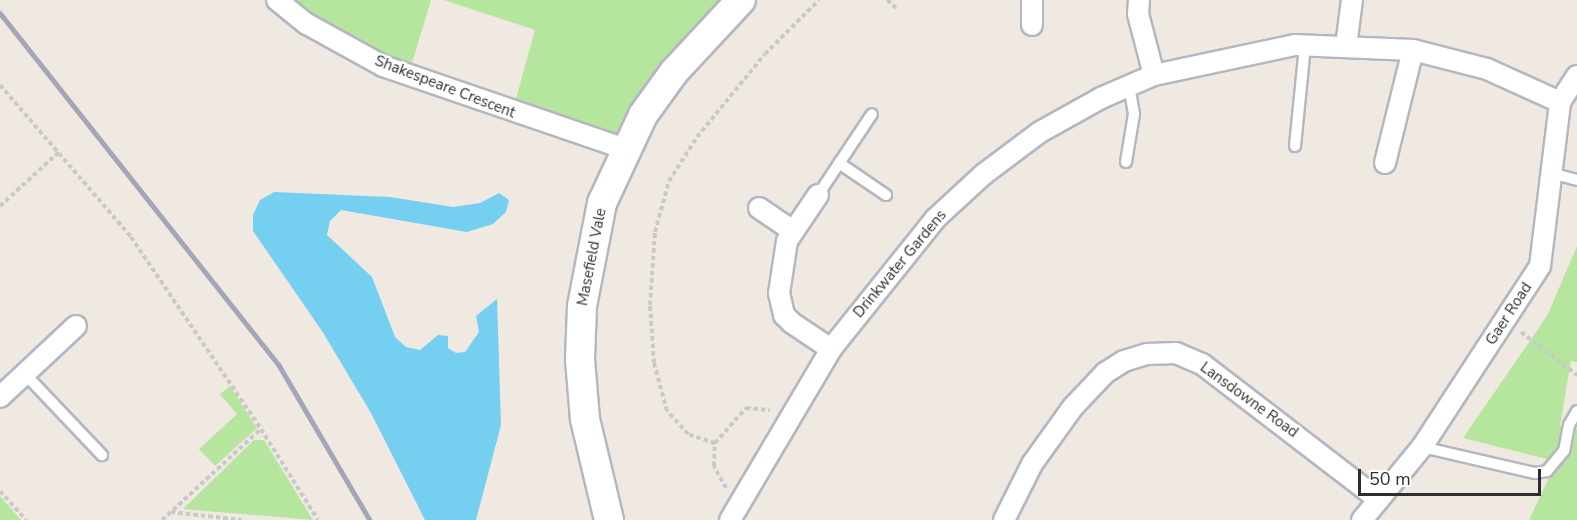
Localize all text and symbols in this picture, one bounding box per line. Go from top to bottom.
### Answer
street label: Shakespeare Crescent [372,52,518,122]
street label: Drinkwater Gardens [850,206,950,322]
street label: Masefield Vale [574,207,610,307]
street label: Gaer Road [1482,279,1536,349]
street label: Lansdowne Road [1197,358,1301,442]
scale bar [1361,457,1544,495]
text: 50 m [1369,467,1411,491]

